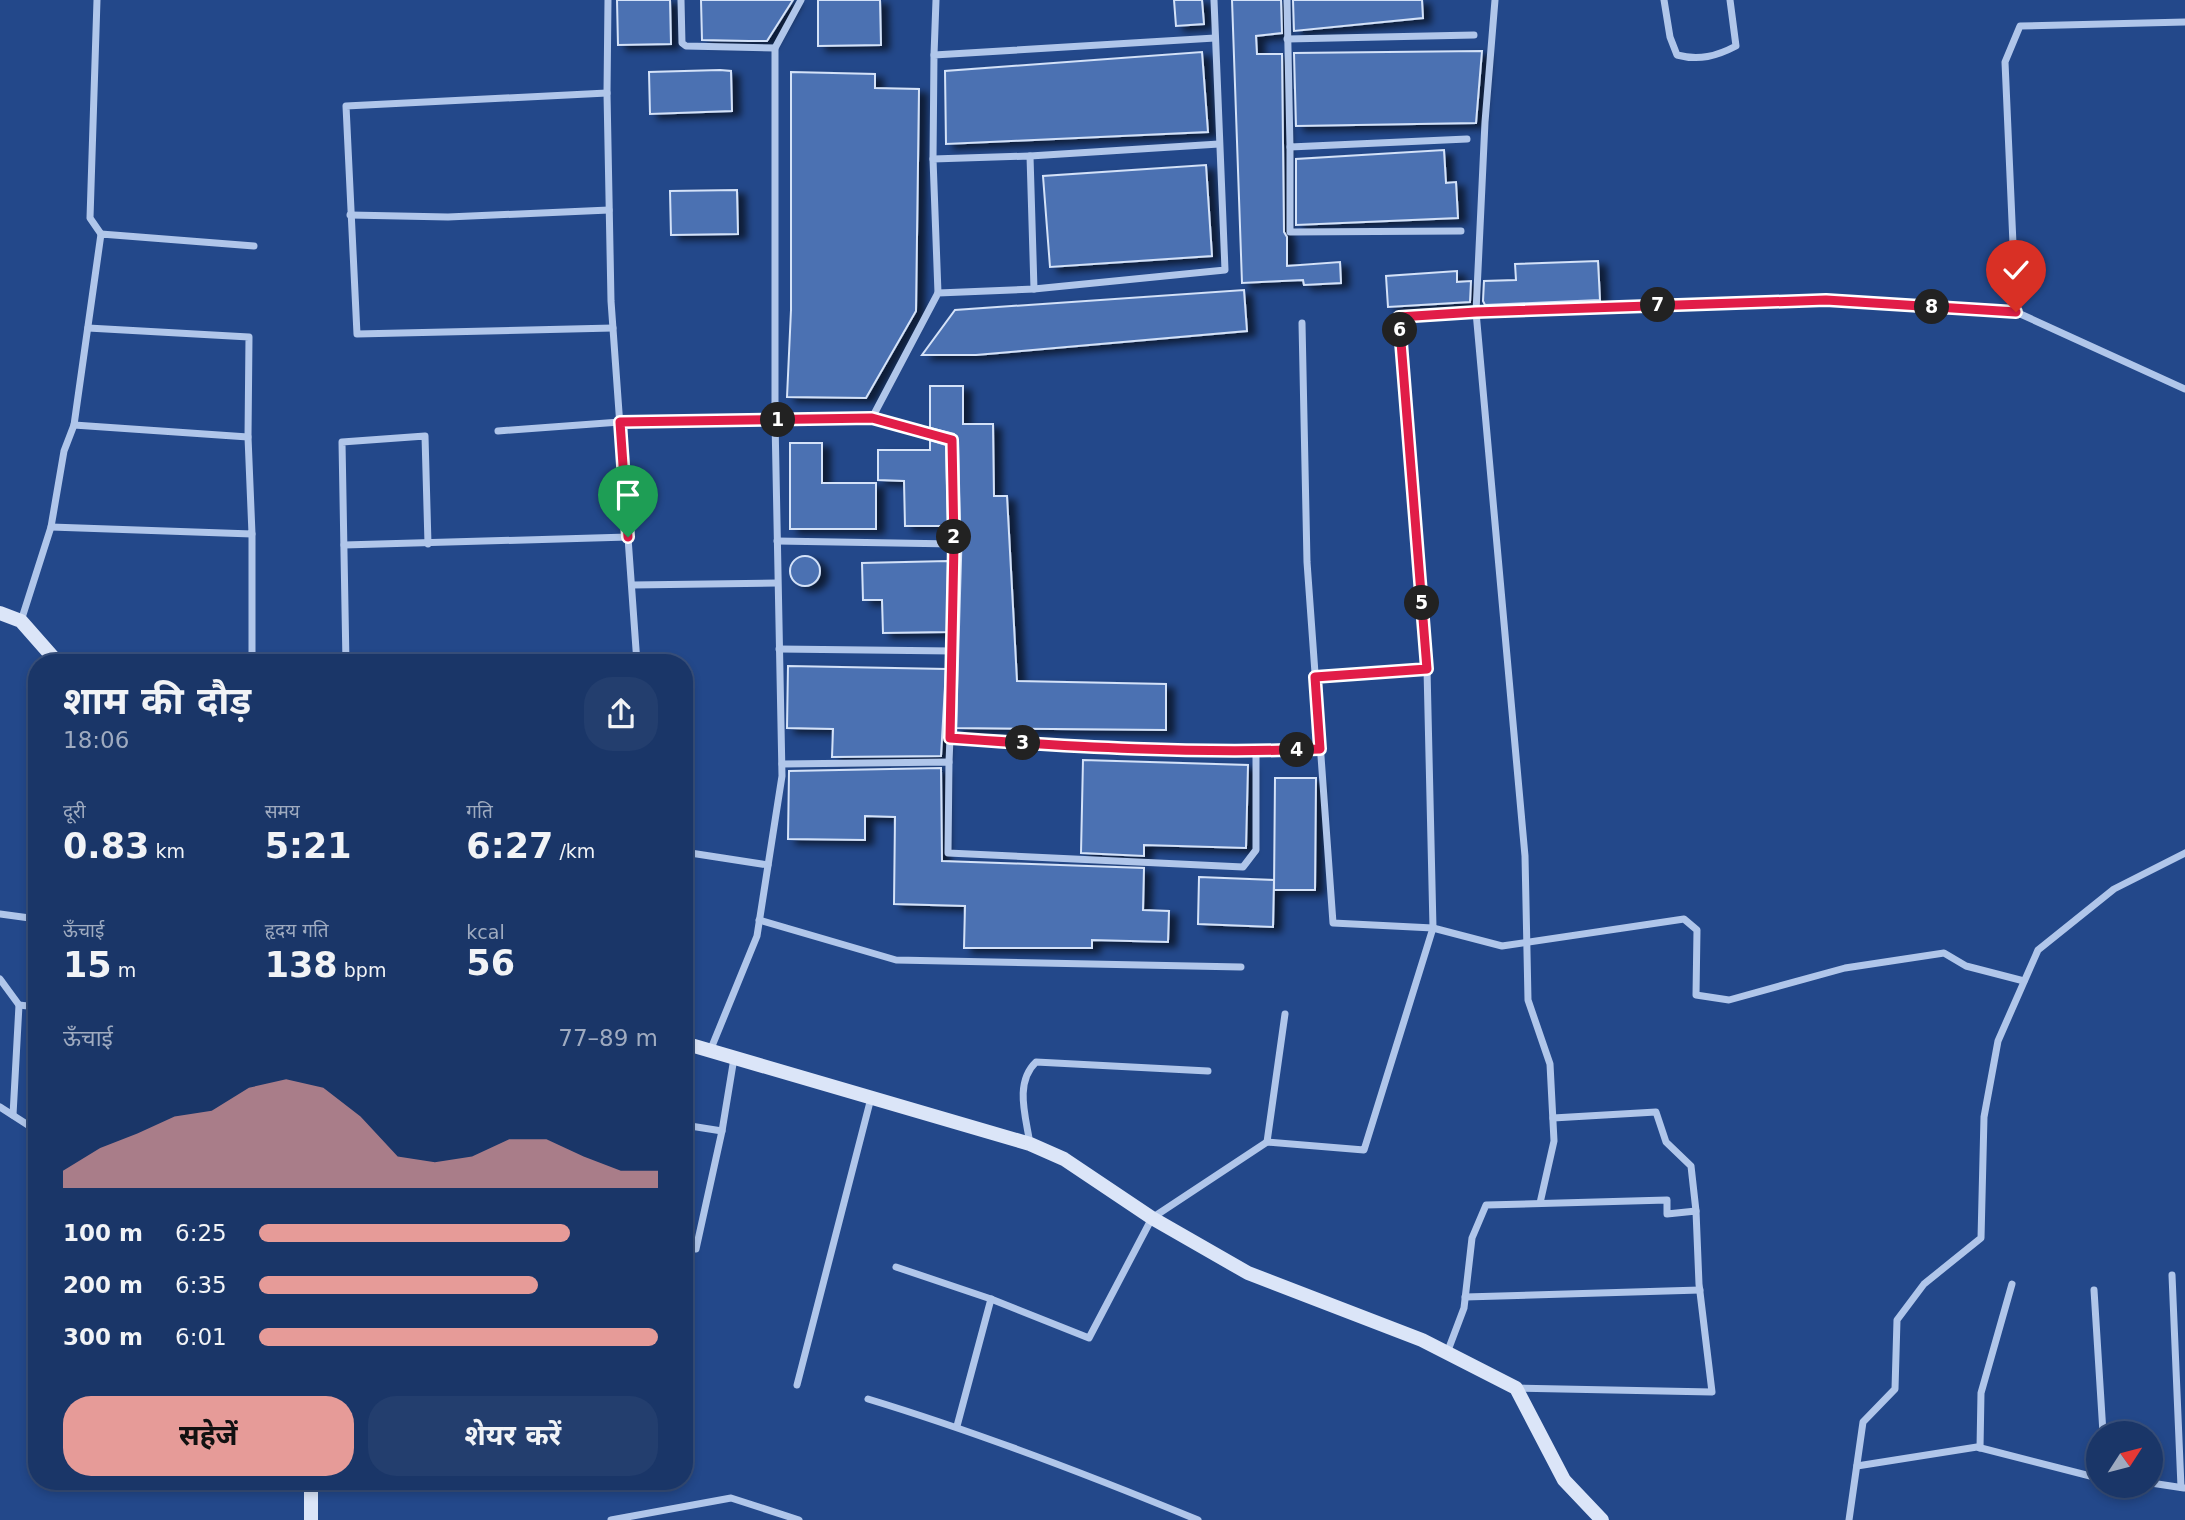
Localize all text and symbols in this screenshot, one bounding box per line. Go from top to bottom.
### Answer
pin [1986,240,2046,312]
icon: check [1997,251,2035,289]
pin: 7 [1640,288,1676,322]
pin: 8 [1914,290,1950,324]
text: 7 [1651,293,1664,315]
text: 8 [1925,295,1938,317]
pin: 6 [1382,312,1418,348]
text: 6 [1393,318,1406,340]
pin: 1 [760,402,796,438]
text: 1 [771,408,784,430]
pin [598,465,658,537]
icon: arrive [609,476,647,514]
pin: 2 [936,520,972,554]
text: 2 [947,525,960,547]
pin: 5 [1404,586,1440,620]
text: 5 [1415,591,1428,613]
button: share [584,677,658,751]
text: शाम की दौड़ [63,679,251,723]
pin: 3 [1006,726,1040,760]
text: 18:06 [63,727,129,753]
text: 3 [1016,731,1029,753]
pin: 4 [1280,732,1314,768]
text: 4 [1290,738,1303,760]
text: दूरी [63,800,86,822]
text: समय [265,800,300,822]
text: गति [466,800,493,822]
text: 0.83 [63,826,149,866]
text: 5:21 [265,826,352,866]
text: 6:27 [466,826,553,866]
text: km [149,840,185,862]
text: /km [553,840,595,862]
text: ऊँचाई [63,919,104,941]
text: हृदय गति [265,919,329,941]
text: kcal [466,921,505,943]
text: 56 [466,943,515,983]
text: 15 [63,945,112,985]
text: 138 [265,945,338,985]
text: m [112,959,136,981]
text: bpm [338,959,386,981]
text: ऊँचाई [63,1025,113,1051]
text: 77–89 m [558,1025,658,1051]
text: 100 m [63,1220,143,1246]
text: 6:25 [175,1220,227,1246]
text: 200 m [63,1272,143,1298]
text: 6:35 [175,1272,227,1298]
text: 300 m [63,1324,143,1350]
text: 6:01 [175,1324,227,1350]
button: सहेजें [63,1396,354,1476]
button: शेयर करें [368,1396,658,1476]
north arrow [2086,1421,2163,1498]
map controls [2086,1421,2163,1498]

